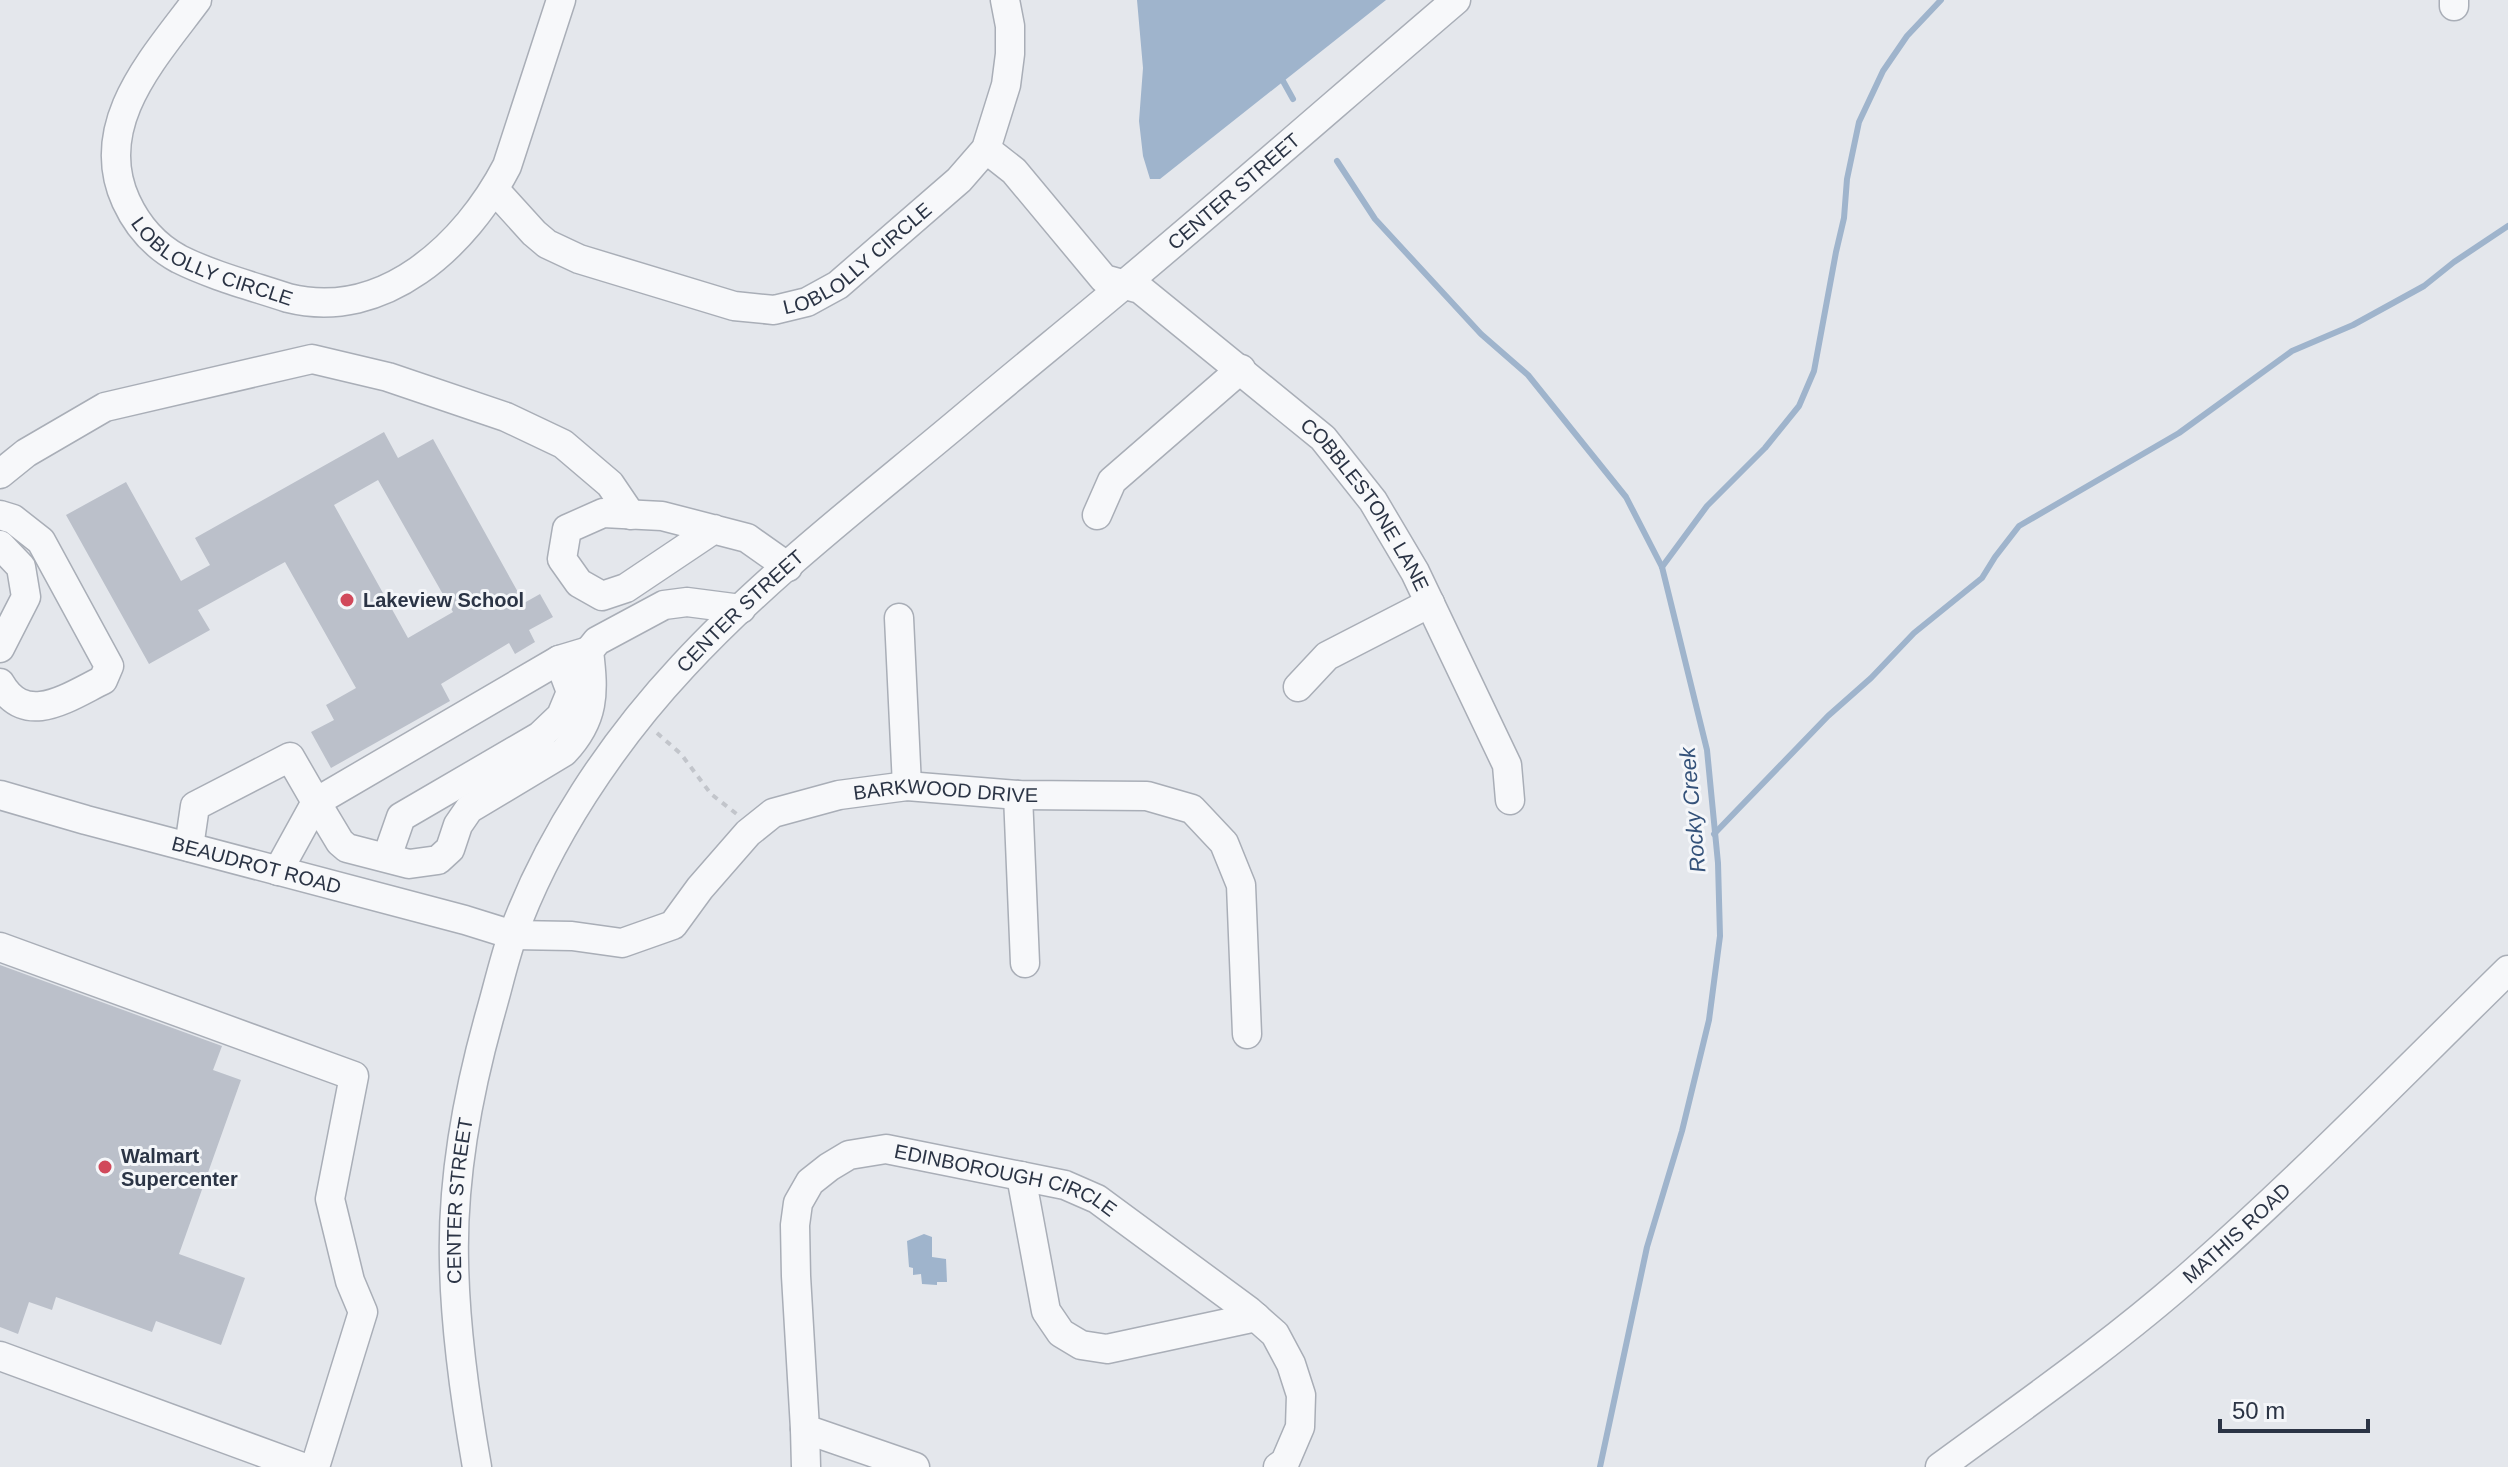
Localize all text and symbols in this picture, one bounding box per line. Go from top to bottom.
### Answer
street label: CENTER STREET [1163,129,1304,254]
street label: LOBLOLLY CIRCLE [781,198,936,318]
street label: LOBLOLLY CIRCLE [127,213,296,310]
street label: COBBLESTONE LANE [1296,413,1433,594]
street label: CENTER STREET [672,545,808,676]
place label: Lakeview School [363,589,524,611]
marker: Lakeview School [338,591,356,609]
water label: Rocky Creek [1674,745,1710,874]
street label: BARKWOOD DRIVE [852,775,1038,806]
street label: BEAUDROT ROAD [170,832,344,898]
street label: CENTER STREET [443,1116,477,1284]
street label: EDINBOROUGH CIRCLE [893,1140,1121,1221]
place label: Walmart Supercenter [121,1145,238,1190]
marker: Walmart Supercenter [96,1158,114,1176]
street label: MATHIS ROAD [2178,1179,2295,1288]
scale bar [2220,1383,2368,1433]
text: 50 m [2232,1397,2285,1424]

